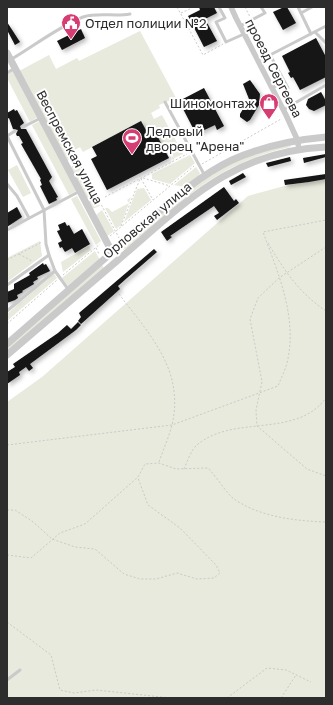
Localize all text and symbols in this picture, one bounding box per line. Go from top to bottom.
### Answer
public building icon: Отдел полиции №2 [60,12,82,40]
place label: Отдел полиции №2 [85,15,207,31]
street label: проезд Сергеева [242,16,306,120]
street label: Веспремская улица [33,87,107,207]
shop icon: Шиномонтаж [258,92,280,120]
place label: Шиномонтаж [170,95,256,111]
place label: Ледовый дворец "Арена" [146,123,244,154]
sports icon: Ледовый дворец "Арена" [121,127,143,155]
street label: Орловская улица [99,178,195,262]

